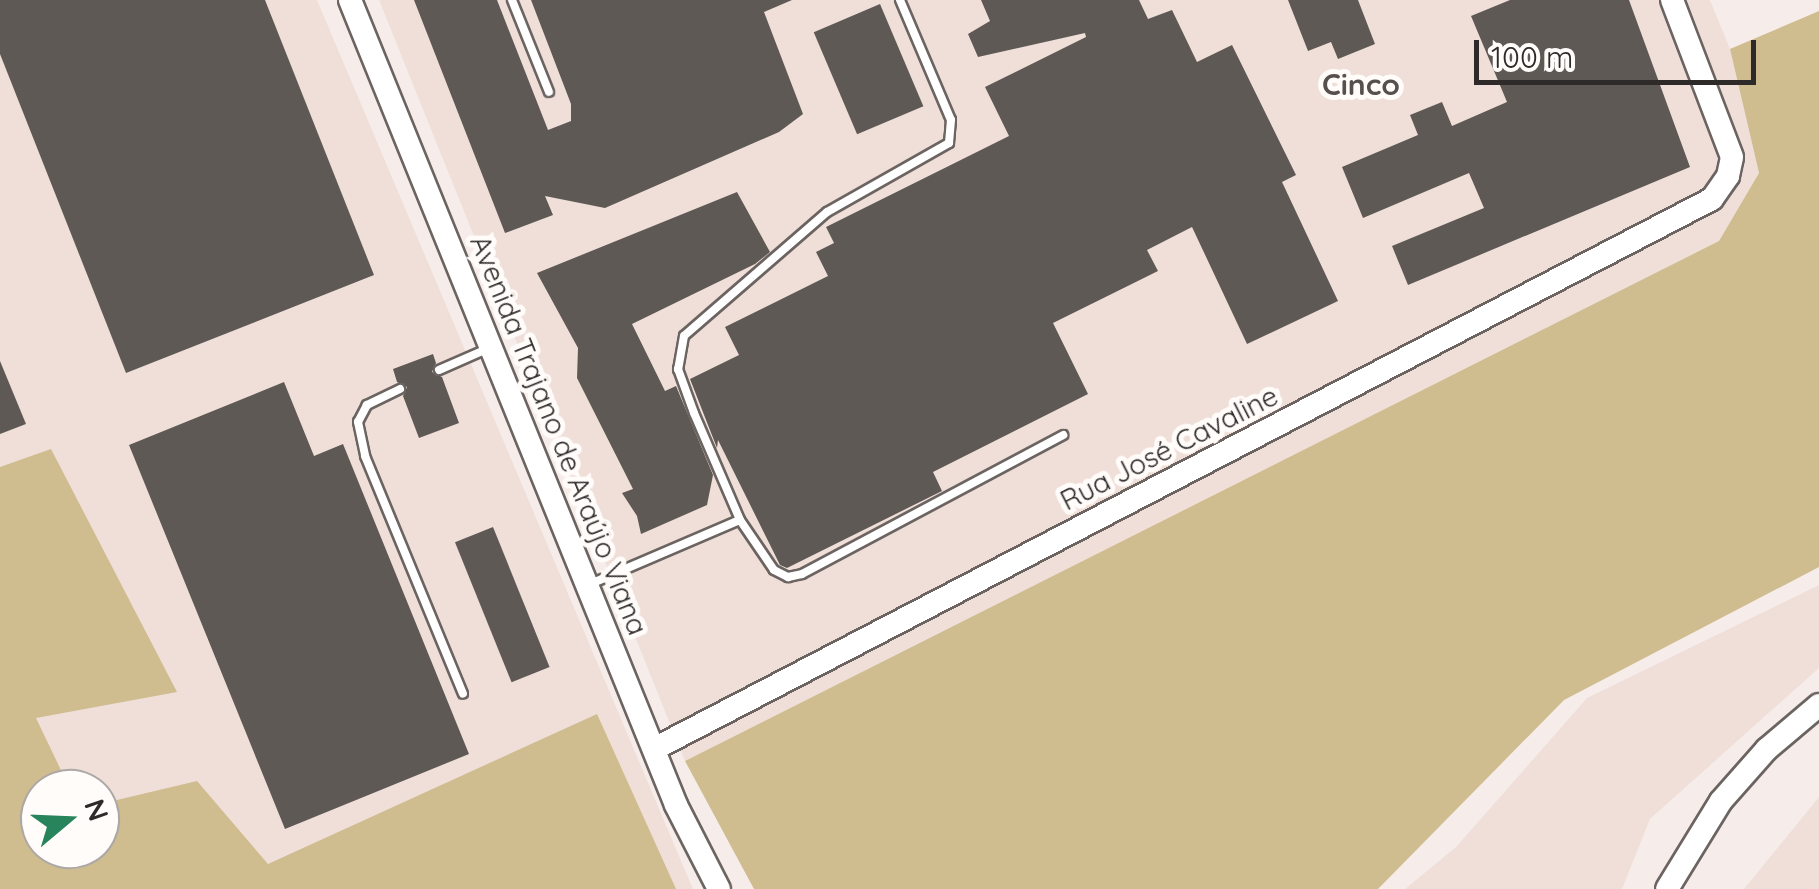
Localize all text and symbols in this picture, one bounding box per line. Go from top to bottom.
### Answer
scale bar [1479,20,1762,82]
text: 100 m [1491,38,1573,76]
district label: Cinco [1322,66,1400,102]
street label: Avenida Trajano de Araújo Viana [463,230,655,640]
street label: Rua José Cavaline [1055,379,1283,517]
north arrow [20,769,120,869]
text: N [77,794,117,825]

